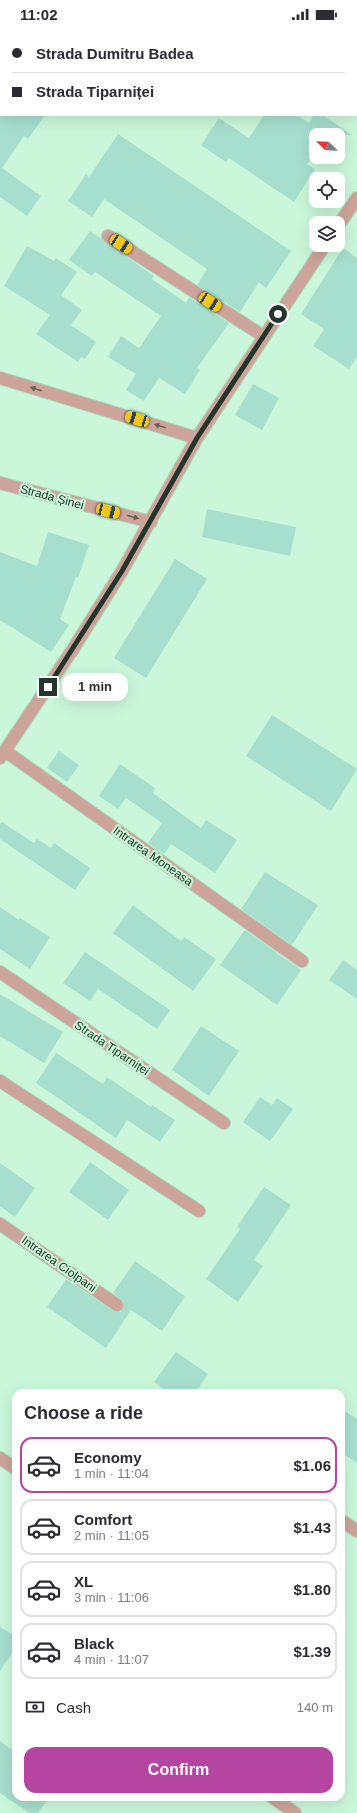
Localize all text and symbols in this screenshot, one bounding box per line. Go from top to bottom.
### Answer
text: 11:02 [20,6,58,23]
text: Strada Dumitru Badea [36,45,194,62]
text: Strada Tiparniței [36,83,154,100]
north arrow [309,128,345,164]
map controls [309,128,345,252]
button: locate [309,172,345,208]
button: layers [309,216,345,252]
car [108,232,134,256]
car [197,290,223,314]
route start [269,305,287,323]
one-way arrow [29,386,41,392]
car [124,410,150,428]
one-way arrow [154,423,166,429]
street label: Strada Șinei [19,482,85,512]
car [95,502,121,520]
one-way arrow [126,515,139,521]
callout: 1 min [62,673,128,701]
route end [39,678,57,696]
text: 1 min [78,679,112,694]
street label: Intrarea Moneasa [110,823,196,889]
street label: Strada Tiparniței [72,1018,152,1078]
street label: Intrarea Ciolpani [19,1233,99,1295]
text: Choose a ride [24,1403,143,1423]
icon: car [26,1447,62,1483]
text: Economy [74,1449,142,1466]
text: $1.06 [293,1457,331,1474]
text: 1 min · 11:04 [74,1466,149,1481]
icon: car [26,1509,62,1545]
text: Comfort [74,1511,132,1528]
text: $1.43 [293,1519,331,1536]
text: 2 min · 11:05 [74,1528,149,1543]
icon: car [26,1571,62,1607]
text: XL [74,1573,93,1590]
text: $1.80 [293,1581,331,1598]
text: 3 min · 11:06 [74,1590,149,1605]
icon: car [26,1633,62,1669]
text: Black [74,1635,114,1652]
text: $1.39 [293,1643,331,1660]
text: 4 min · 11:07 [74,1652,149,1667]
icon: cash [24,1696,46,1718]
text: Cash [56,1699,91,1716]
text: 140 m [297,1700,333,1715]
button: Confirm [24,1747,333,1793]

